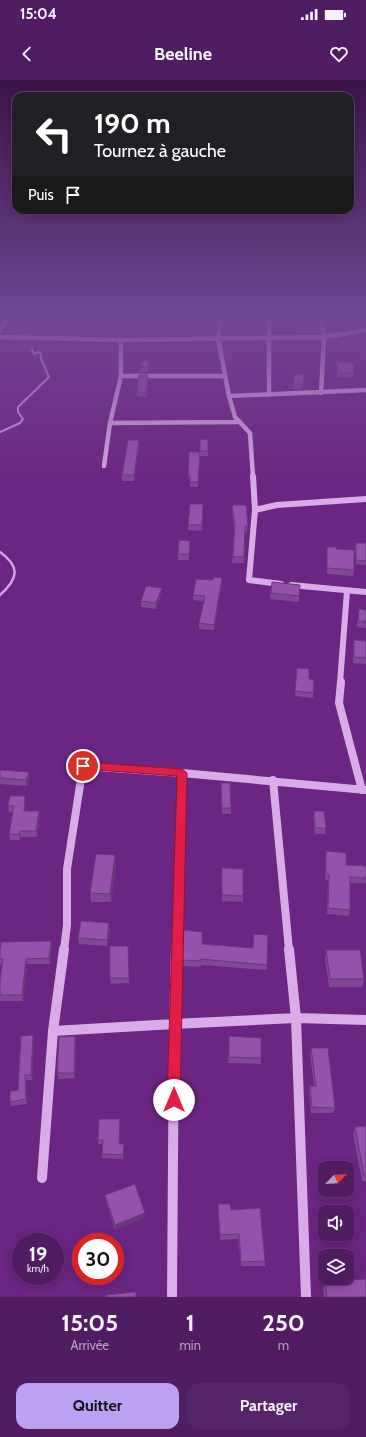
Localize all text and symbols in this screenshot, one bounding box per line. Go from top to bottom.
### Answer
text: 15:04 [20,5,57,23]
icon: back [16,43,38,65]
text: Beeline [154,43,212,65]
icon: heart [328,43,350,65]
text: 190 m [94,106,170,140]
icon: left [28,108,80,160]
text: Tournez à gauche [94,140,226,162]
icon: arrive [62,184,84,206]
text: Puis [28,186,54,204]
pin [66,749,100,783]
icon: arrive [72,755,94,777]
position arrow [153,1079,195,1121]
north arrow [318,1161,354,1197]
map controls [318,1161,354,1285]
button: sound [318,1205,354,1241]
speed limit sign: 30 [72,1233,124,1285]
text: 19 [29,1242,47,1266]
button: layers [318,1249,354,1285]
text: km/h [27,1262,49,1275]
text: 15:05 [61,1308,118,1337]
text: 1 [186,1308,195,1337]
text: 250 [262,1308,305,1337]
text: Arrivée [70,1337,109,1353]
text: min [179,1337,201,1353]
text: m [278,1337,289,1353]
button: Quitter [16,1383,179,1429]
button: Partager [187,1383,350,1429]

